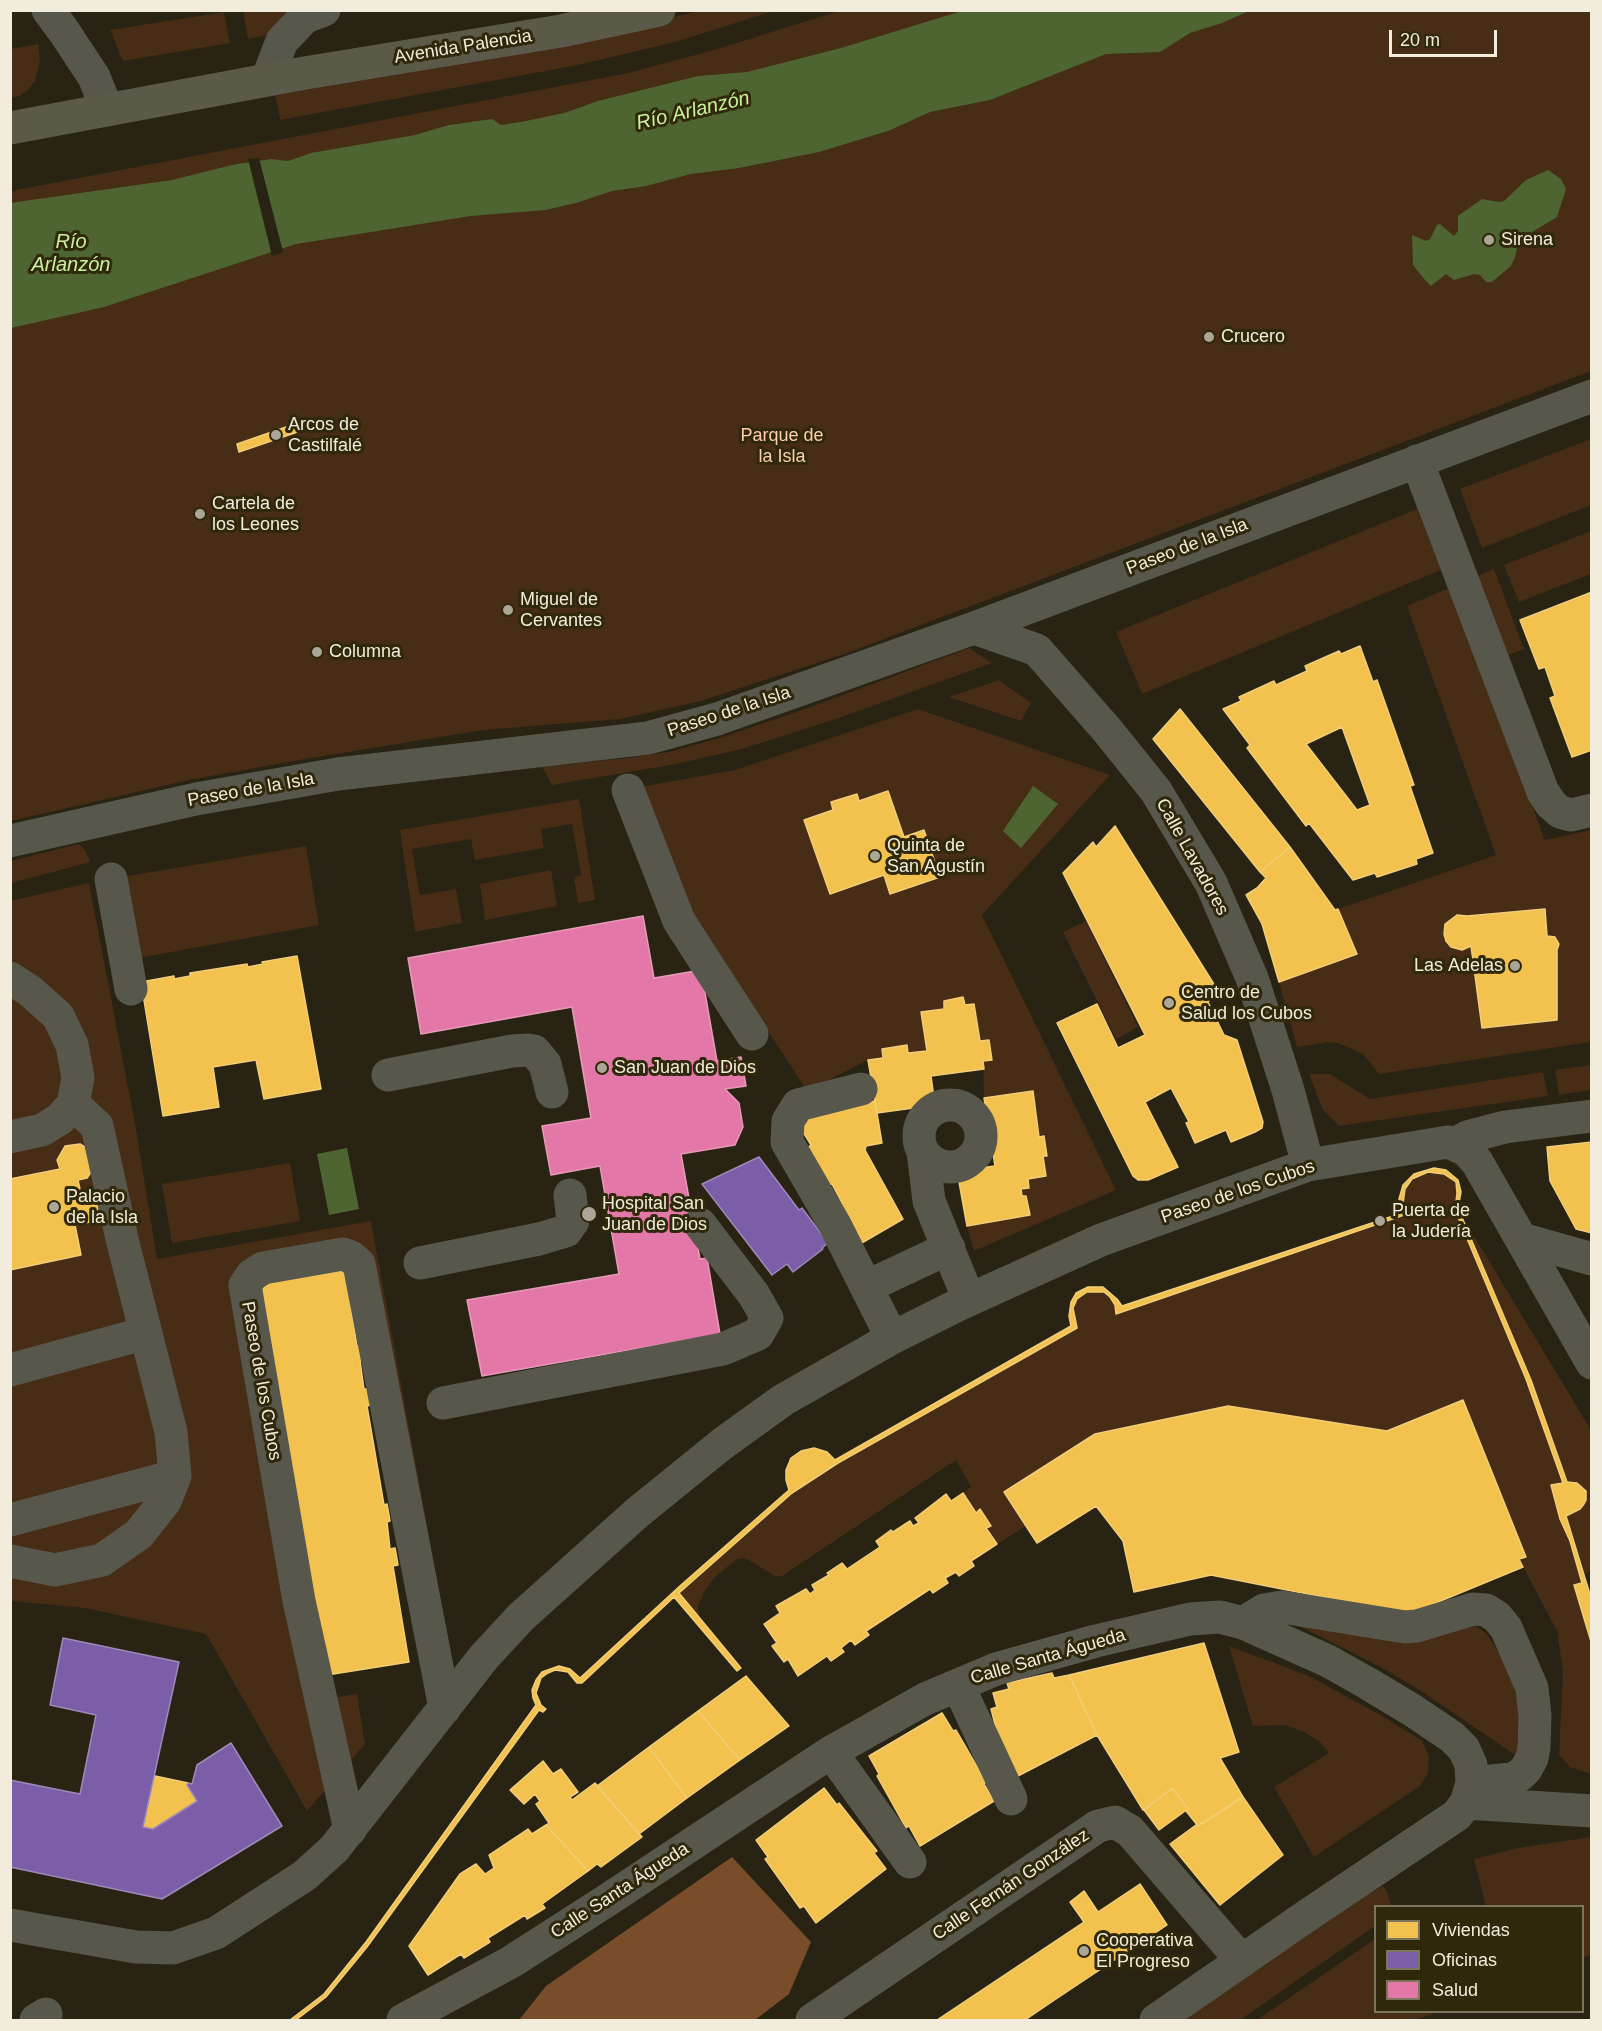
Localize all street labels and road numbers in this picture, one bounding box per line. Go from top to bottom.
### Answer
street label: Avenida Palencia [393,25,533,69]
street label: Paseo de la Isla [1123,514,1251,580]
street label: Paseo de la Isla [665,682,793,742]
street label: Paseo de la Isla [186,768,316,812]
street label: Calle Lavadores [1151,795,1233,919]
street label: Paseo de los Cubos [1158,1156,1318,1228]
street label: Paseo de los Cubos [236,1300,286,1462]
street label: Calle Santa Águeda [968,1625,1128,1689]
street label: Calle Fernán González [929,1825,1093,1945]
street label: Calle Santa Águeda [547,1838,693,1944]

